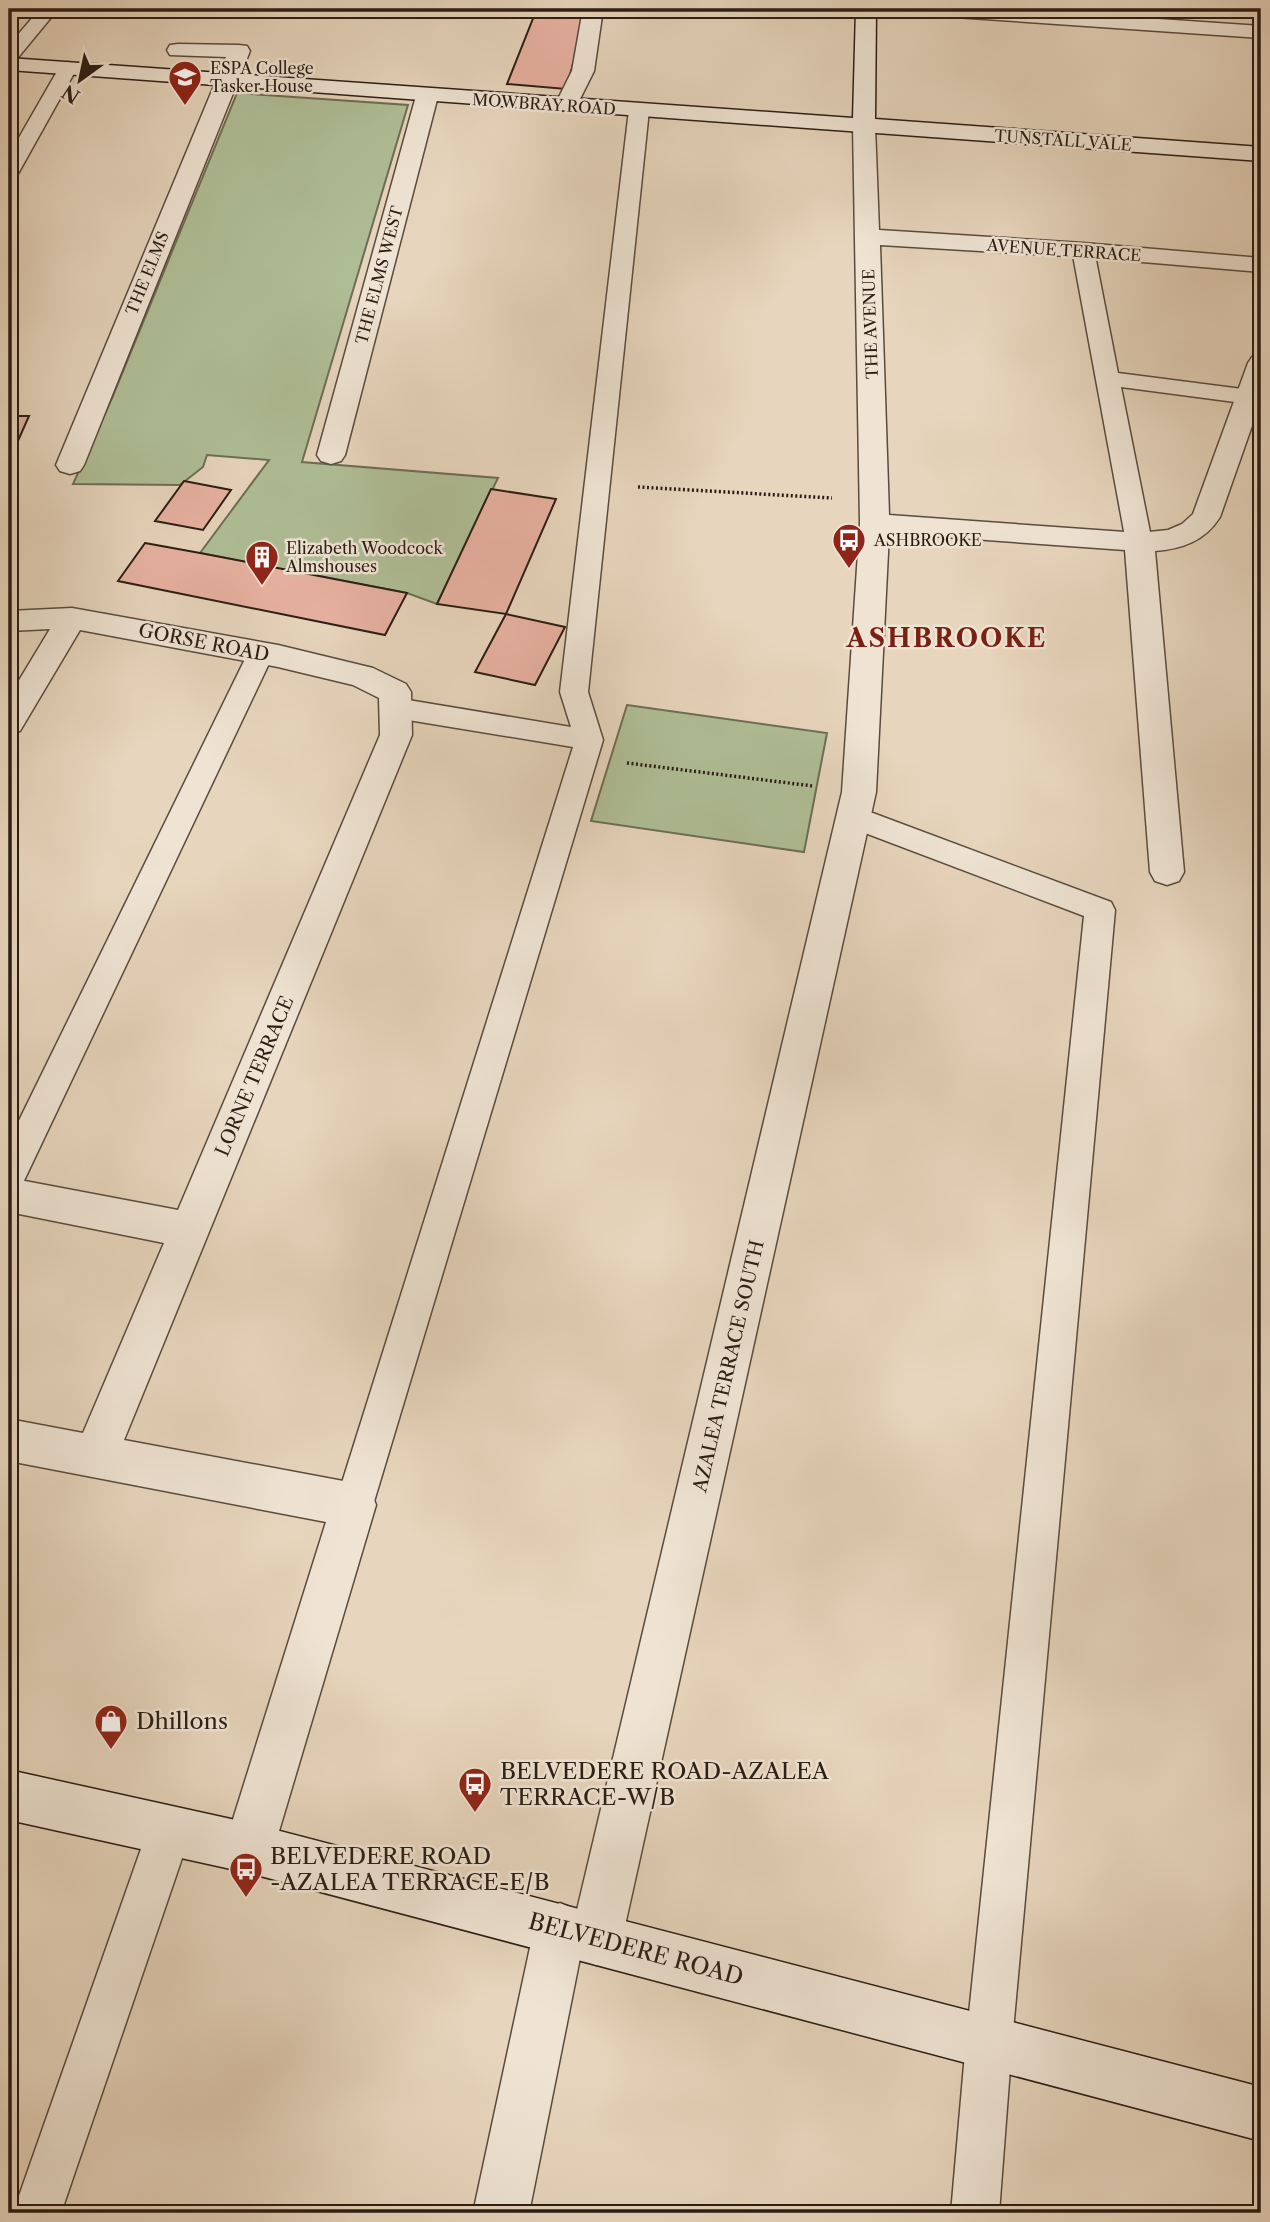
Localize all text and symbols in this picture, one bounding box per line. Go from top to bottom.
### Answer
north arrow [46,46,116,116]
school or university icon: ESPA College Tasker House [166,58,204,107]
place label: ESPA College Tasker House [210,58,314,96]
text: N [58,80,84,108]
street label: MOWBRAY ROAD [472,89,616,119]
street label: TUNSTALL VALE [994,125,1132,155]
street label: THE ELMS WEST [351,204,407,346]
street label: THE ELMS [121,228,173,318]
street label: AVENUE TERRACE [985,235,1142,265]
street label: THE AVENUE [858,269,882,379]
bus stop icon: ASHBROOKE [830,521,868,570]
place label: ASHBROOKE [873,530,982,550]
building icon: Elizabeth Woodcock Almshouses [243,538,281,587]
place label: Elizabeth Woodcock Almshouses [285,538,443,576]
street label: GORSE ROAD [137,619,271,666]
district label: ASHBROOKE [845,622,1048,654]
street label: LORNE TERRACE [210,993,299,1160]
street label: AZALEA TERRACE SOUTH [688,1238,769,1495]
shop icon: Dhillons [92,1702,130,1751]
place label: Dhillons [136,1707,228,1735]
place label: BELVEDERE ROAD-AZALEA TERRACE-W/B [500,1757,830,1811]
bus stop icon: BELVEDERE ROAD-AZALEA TERRACE-W/B [456,1765,494,1814]
place label: BELVEDERE ROAD -AZALEA TERRACE-E/B [270,1842,549,1896]
bus stop icon: BELVEDERE ROAD -AZALEA TERRACE-E/B [227,1850,265,1899]
street label: BELVEDERE ROAD [526,1907,746,1991]

